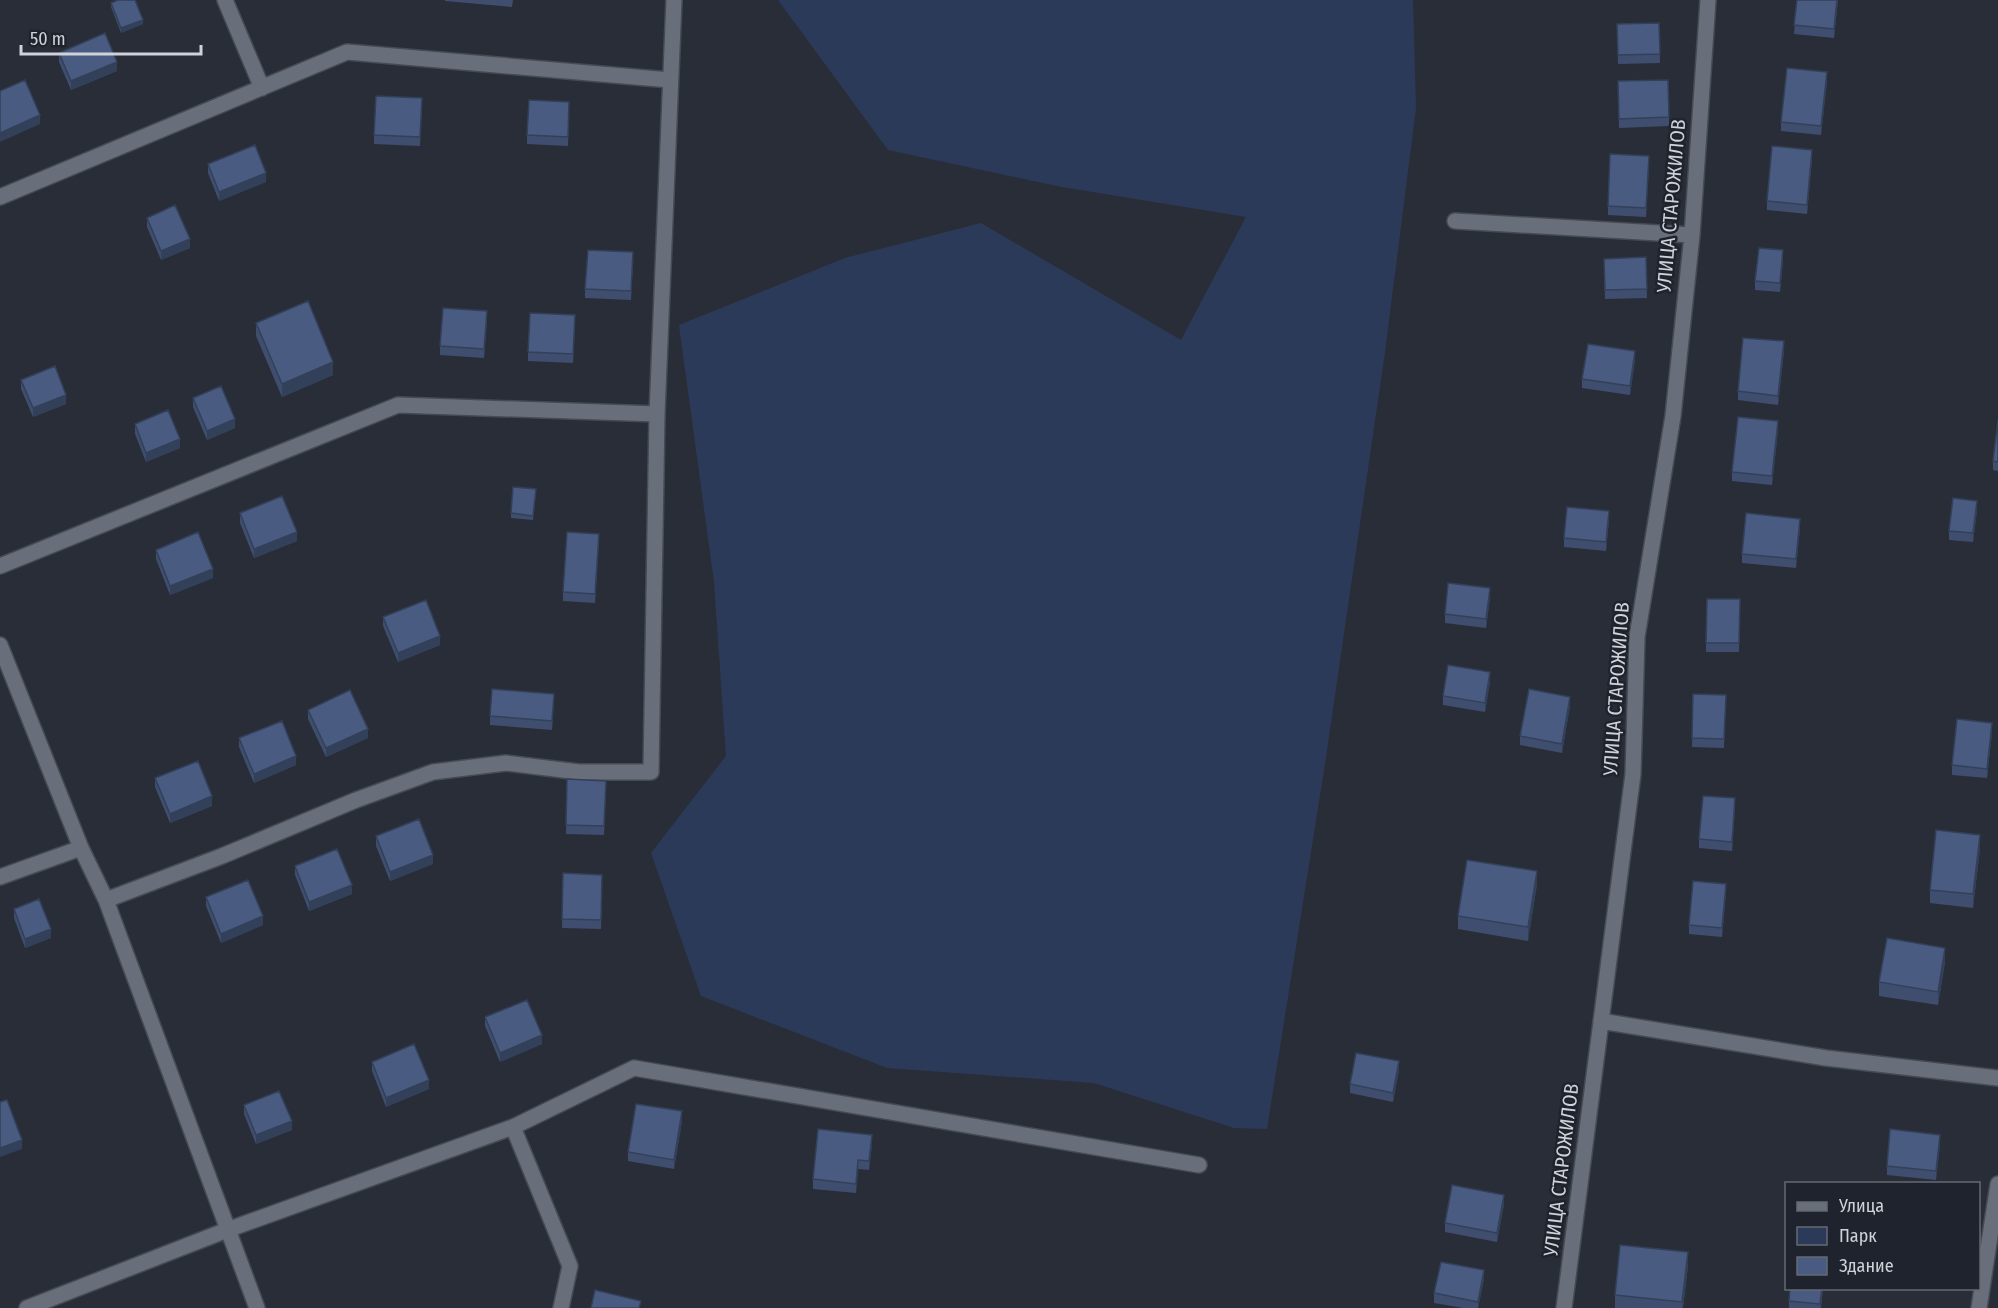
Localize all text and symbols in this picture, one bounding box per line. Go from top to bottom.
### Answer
scale bar [21,18,201,56]
text: 50 m [30,28,66,50]
street label: УЛИЦА СТАРОЖИЛОВ [1651,118,1691,295]
street label: УЛИЦА СТАРОЖИЛОВ [1598,601,1634,778]
street label: УЛИЦА СТАРОЖИЛОВ [1538,1082,1584,1259]
legend [1785,1182,1980,1290]
text: Улица [1838,1195,1884,1217]
text: Парк [1839,1225,1877,1247]
text: Здание [1839,1255,1894,1277]

